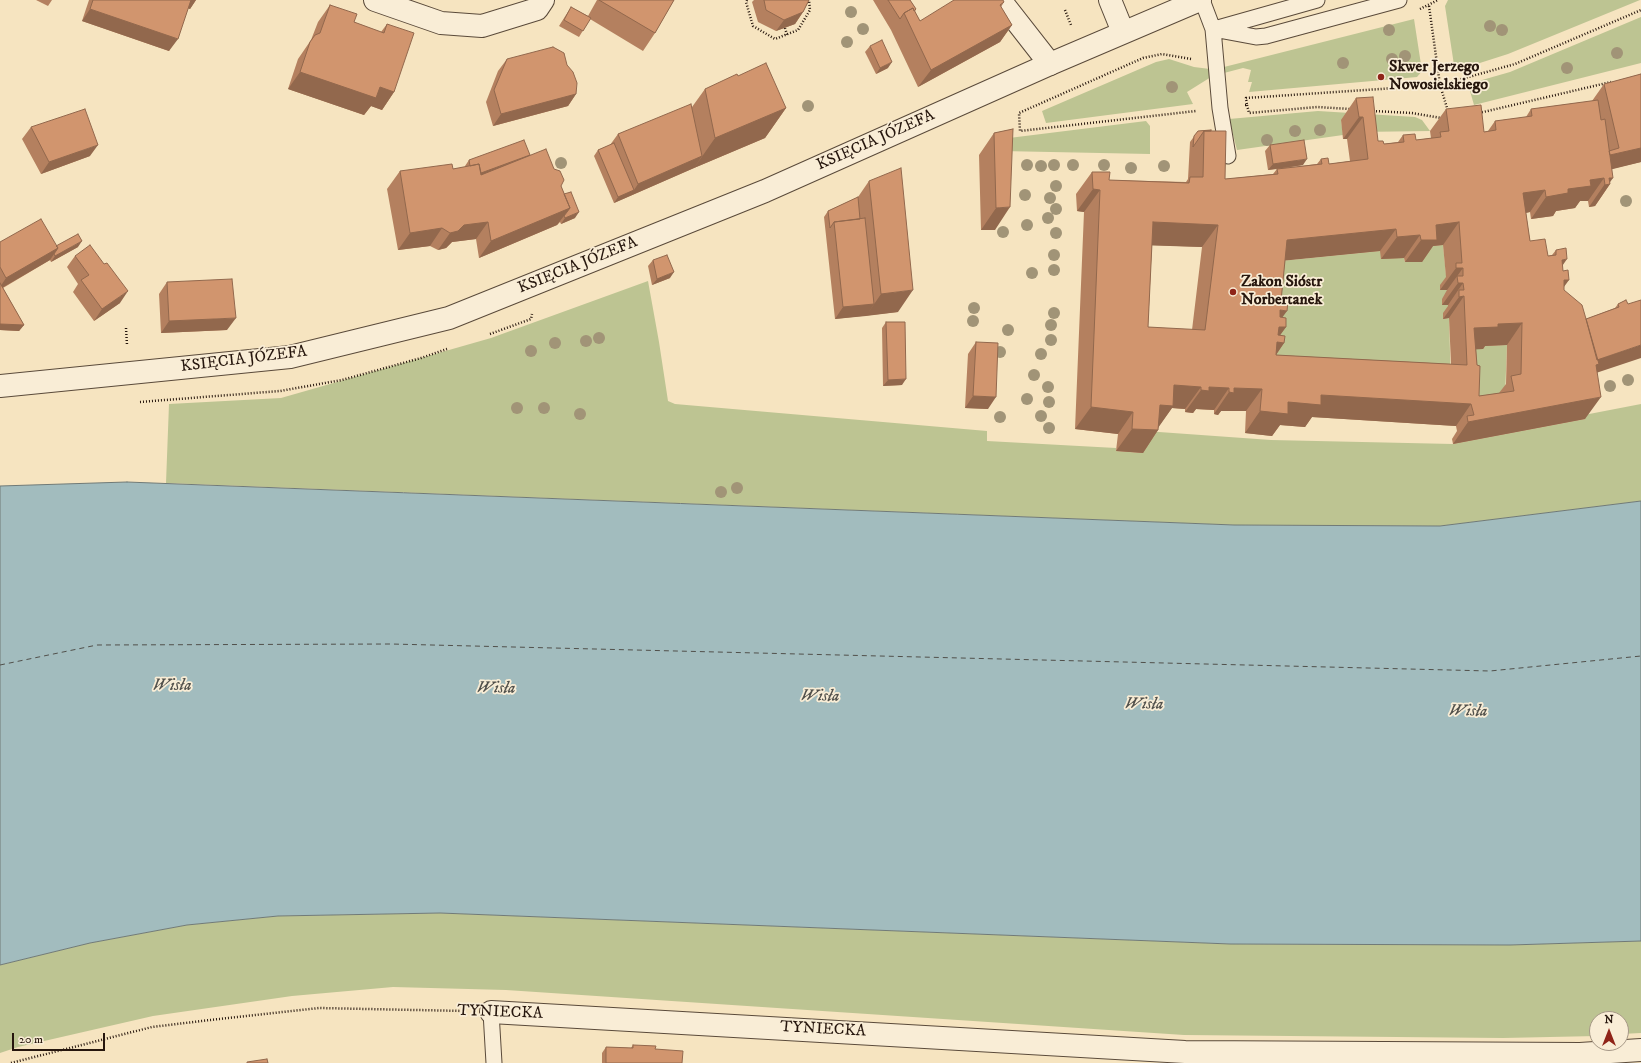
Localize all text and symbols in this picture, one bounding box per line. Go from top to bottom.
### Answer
place label: Skwer Jerzego Nowosielskiego [1389,58,1488,96]
marker: Skwer Jerzego Nowosielskiego [1376,72,1386,82]
street label: KSIĘCIA JÓZEFA [814,106,938,176]
street label: KSIĘCIA JÓZEFA [516,233,640,299]
place label: Zakon Sióstr Norbertanek [1241,273,1322,311]
marker: Zakon Sióstr Norbertanek [1228,287,1238,297]
street label: KSIĘCIA JÓZEFA [180,343,308,377]
water label: Wisła [153,676,191,696]
water label: Wisła [476,678,516,700]
water label: Wisła [800,686,840,708]
water label: Wisła [1124,694,1164,716]
water label: Wisła [1448,701,1488,723]
street label: TYNIECKA [457,1002,543,1024]
north arrow [1589,1011,1629,1051]
text: N [1604,1013,1614,1027]
street label: TYNIECKA [780,1018,866,1042]
scale bar [14,1025,107,1051]
text: 20 m [19,1032,43,1047]

